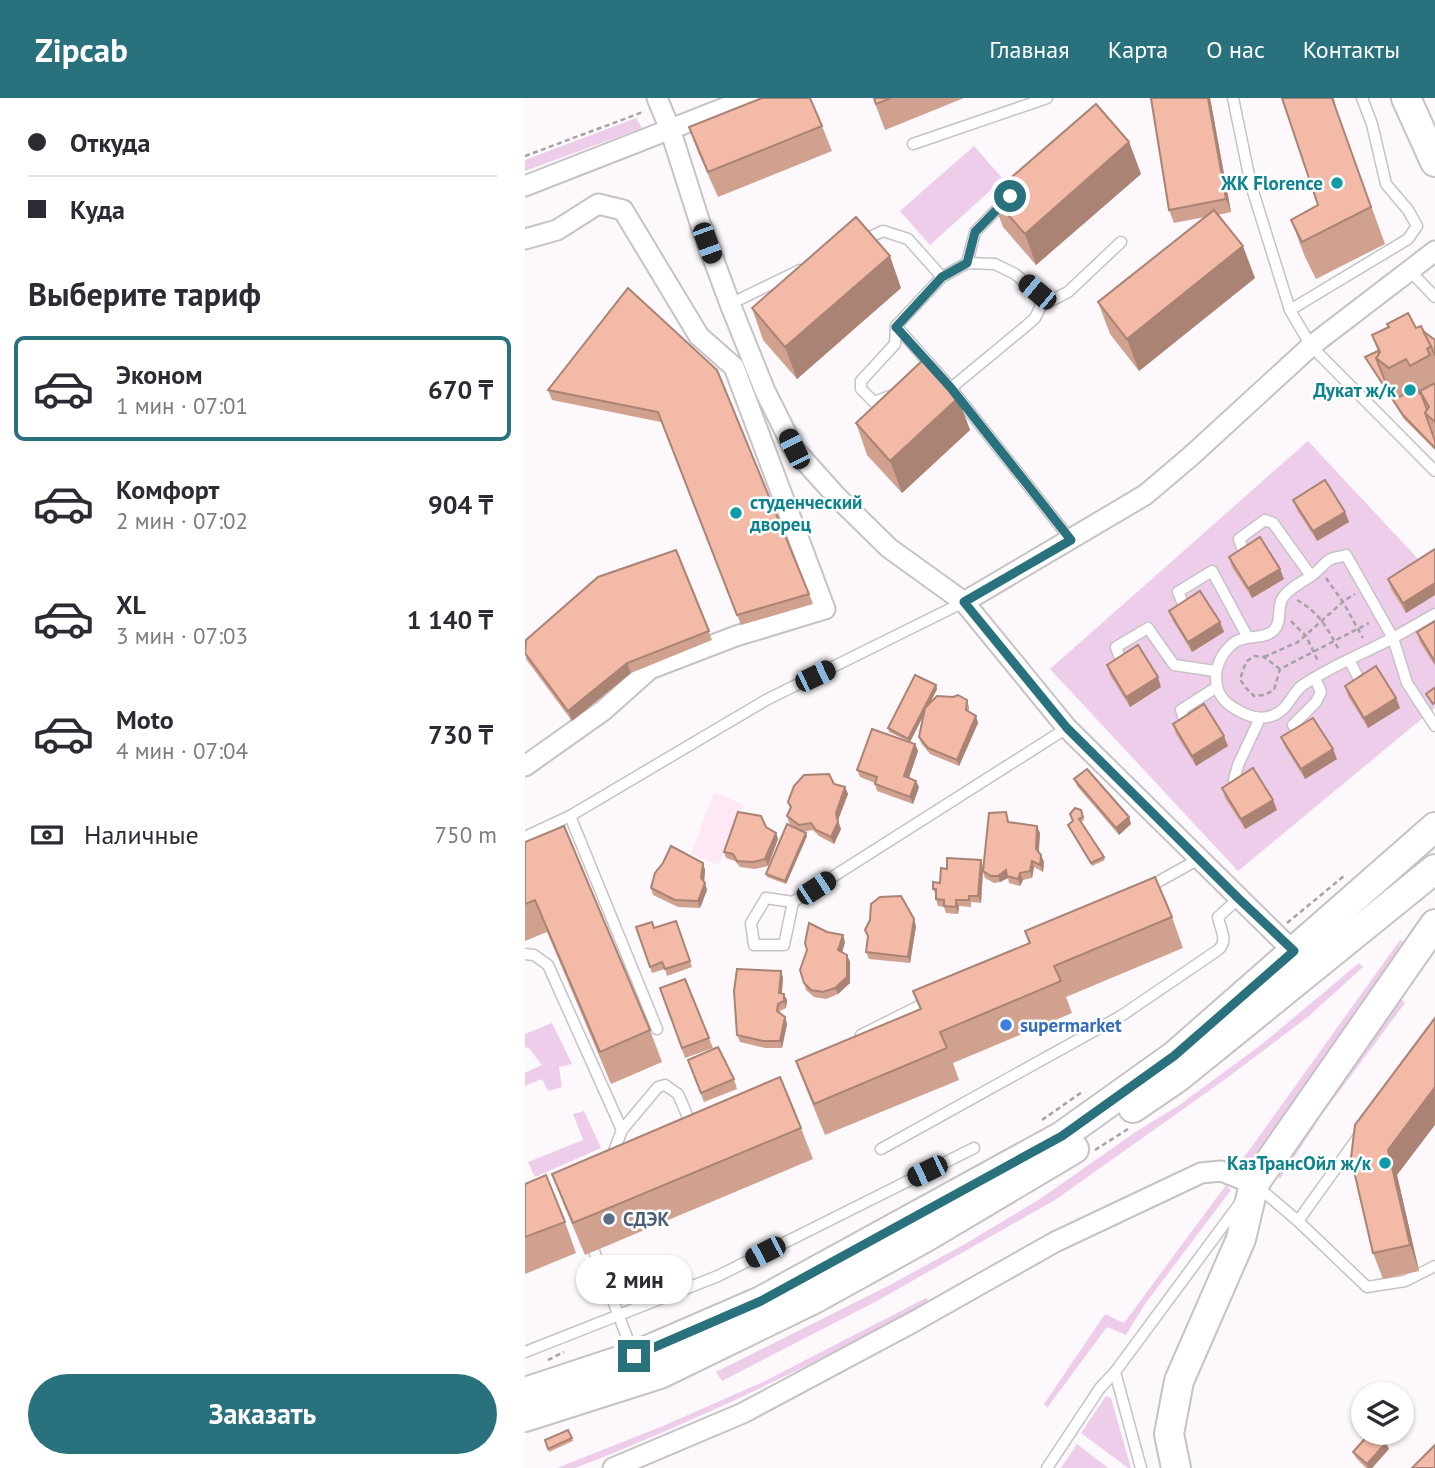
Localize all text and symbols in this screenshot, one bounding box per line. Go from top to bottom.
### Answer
text: Zipcab [35,28,128,71]
text: Главная [989,34,1070,65]
text: Карта [1108,34,1168,65]
text: О нас [1206,34,1265,65]
text: Контакты [1303,34,1400,65]
text: Откуда [70,126,150,159]
place label: ЖК Florence [1220,171,1323,195]
marker: ЖК Florence [1329,175,1345,191]
route start [994,180,1026,212]
text: Куда [70,193,125,226]
car [690,220,725,266]
car [1015,270,1060,314]
text: Выберите тариф [28,273,261,315]
icon: car [32,357,95,420]
text: Эконом [116,358,203,391]
text: 670 ₸ [428,373,493,406]
place label: Дукат ж/к [1313,378,1397,402]
marker: Дукат ж/к [1402,382,1418,398]
text: 1 мин · 07:01 [116,391,248,420]
car [776,426,813,472]
icon: car [32,472,95,535]
text: Комфорт [116,473,219,506]
text: 904 ₸ [428,488,493,521]
place label: студенческий дворец [749,490,862,536]
marker: студенческий дворец [728,505,744,521]
text: 2 мин · 07:02 [116,506,248,535]
icon: car [32,587,95,650]
text: XL [116,588,146,621]
text: 1 140 ₸ [407,603,493,636]
text: 3 мин · 07:03 [116,621,248,650]
car [792,657,839,695]
icon: car [32,702,95,765]
text: Moto [116,703,174,736]
text: 730 ₸ [428,718,493,751]
text: 4 мин · 07:04 [116,736,248,765]
icon: cash [28,816,66,854]
text: Наличные [84,818,199,851]
text: 750 m [435,820,497,849]
car [793,868,840,908]
place label: supermarket [1020,1013,1122,1037]
marker: supermarket [998,1017,1014,1033]
place label: КазТрансОйл ж/к [1227,1151,1372,1175]
car [904,1152,951,1190]
marker: КазТрансОйл ж/к [1377,1155,1393,1171]
place label: СДЭК [623,1207,669,1231]
marker: СДЭК [601,1211,617,1227]
car [742,1233,789,1271]
callout: 2 мин [576,1254,692,1304]
text: 2 мин [604,1265,664,1294]
route end [618,1340,650,1372]
button: Заказать [28,1374,497,1454]
map controls [1351,1382,1414,1445]
button: layers [1351,1382,1414,1445]

